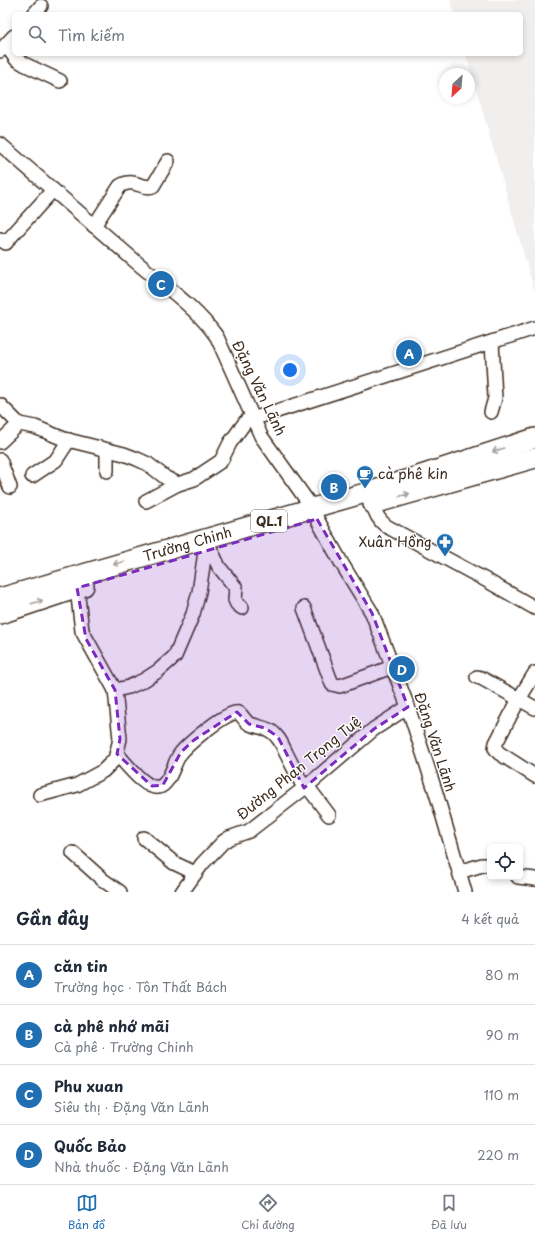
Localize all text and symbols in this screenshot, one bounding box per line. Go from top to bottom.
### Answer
search box [12,12,523,56]
icon: search [26,23,48,45]
text: Tìm kiếm [58,23,125,46]
north arrow [439,68,475,104]
pin: C [148,269,174,299]
street label: Đặng Văn Lãnh [227,337,292,439]
pin: A [396,338,422,368]
your location [280,360,300,380]
one-way arrow [491,447,504,454]
place label: cà phê kin [378,463,448,484]
cafe icon: cà phê kin [355,464,375,489]
pin: B [321,472,347,502]
one-way arrow [397,491,410,498]
road number: QL.1 [251,510,287,532]
street label: Trường Chinh [141,521,234,566]
place label: Xuân Hồng [359,531,432,552]
pharmacy icon: Xuân Hồng [435,532,455,557]
one-way arrow [112,560,125,568]
one-way arrow [31,597,43,605]
pin: D [389,654,415,684]
street label: Đặng Văn Lãnh [409,689,461,794]
street label: Đường Phan Trọng Tuệ [232,711,366,824]
map controls [487,844,523,880]
button: locate [487,844,523,880]
text: Gần đây [16,905,89,931]
text: 4 kết quả [461,909,519,928]
text: căn tin [54,954,108,977]
text: A [24,965,34,984]
text: 80 m [485,965,519,984]
text: Trường học · Tôn Thất Bách [54,977,227,996]
text: cà phê nhớ mãi [54,1014,169,1037]
text: B [25,1025,33,1044]
text: 90 m [486,1025,519,1044]
text: Cà phê · Trường Chinh [54,1037,194,1056]
text: Phu xuan [54,1074,123,1097]
text: C [24,1085,34,1104]
text: 110 m [484,1085,519,1104]
text: Siêu thị · Đặng Văn Lãnh [54,1097,209,1116]
text: Quốc Bảo [54,1134,126,1157]
text: D [24,1145,34,1164]
text: 220 m [477,1145,519,1164]
text: Nhà thuốc · Đặng Văn Lãnh [54,1157,229,1176]
tab: Bản đồ [68,1192,105,1233]
tab: Chỉ đường [241,1192,295,1233]
tab: Đã lưu [431,1192,467,1233]

